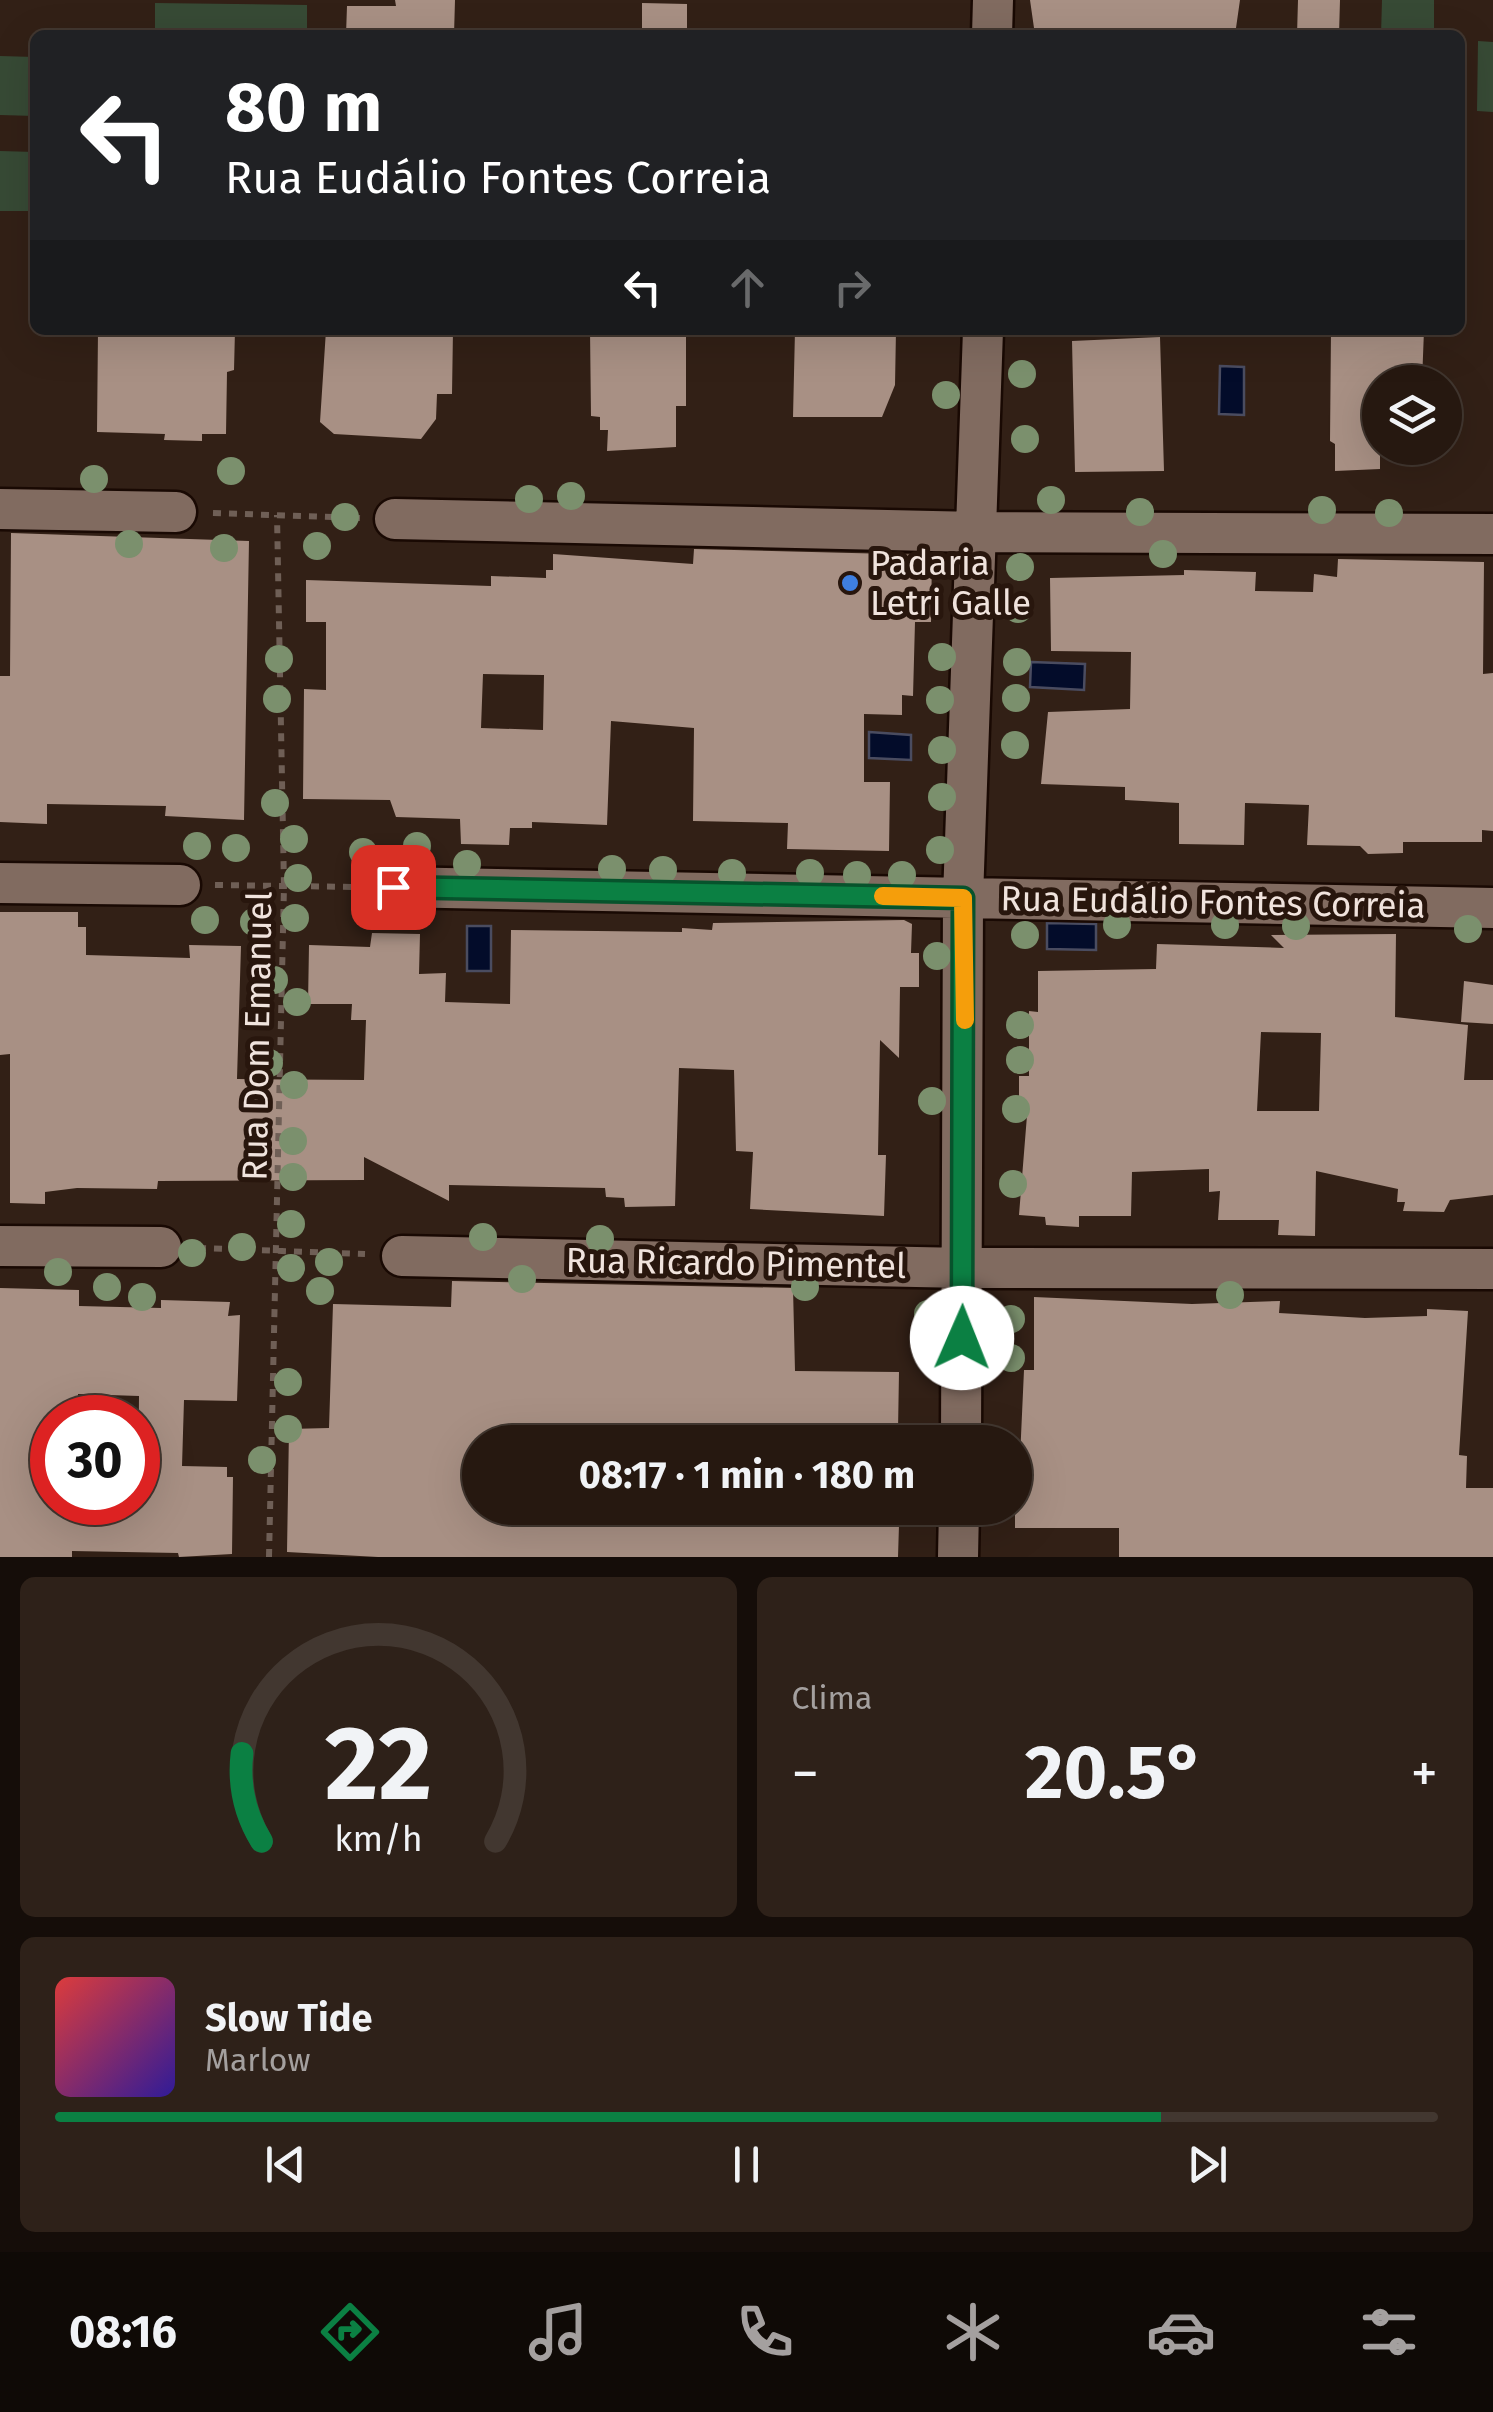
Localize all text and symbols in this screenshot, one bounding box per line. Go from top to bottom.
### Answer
text: 80 m [225,66,382,150]
icon: left [60,70,190,200]
text: Rua Eudálio Fontes Correia [225,151,771,205]
icon: left [615,260,670,315]
icon: ahead [720,260,775,315]
icon: right [825,260,880,315]
map controls [1362,365,1462,465]
button: layers [1362,365,1462,465]
place label: Padaria Letri Galle [870,542,1031,624]
marker: Padaria Letri Galle [839,572,861,594]
pin [351,845,436,930]
icon: arrive [366,860,421,915]
street label: Rua Eudálio Fontes Correia [1000,877,1426,927]
street label: Rua Dom Emanuel [233,891,281,1181]
street label: Rua Ricardo Pimentel [565,1239,907,1287]
position arrow [910,1286,1014,1390]
speed limit sign: 30 [30,1395,160,1525]
text: 08:17 · 1 min · 180 m [579,1452,915,1498]
text: Clima [792,1679,872,1717]
text: 22 [324,1702,432,1827]
text: 20.5° [1025,1728,1205,1818]
text: − [792,1741,819,1807]
text: + [1411,1741,1438,1807]
text: km/h [334,1818,422,1860]
text: Slow Tide [205,1995,373,2041]
text: Marlow [205,2041,311,2079]
icon: previous [258,2137,313,2192]
icon: pause [719,2137,774,2192]
icon: next [1180,2137,1235,2192]
icon: directions [315,2297,385,2367]
icon: music [523,2297,593,2367]
icon: phone [730,2297,800,2367]
icon: climate [938,2297,1008,2367]
icon: car [1146,2297,1216,2367]
icon: filters [1354,2297,1424,2367]
text: 08:16 [69,2305,177,2359]

